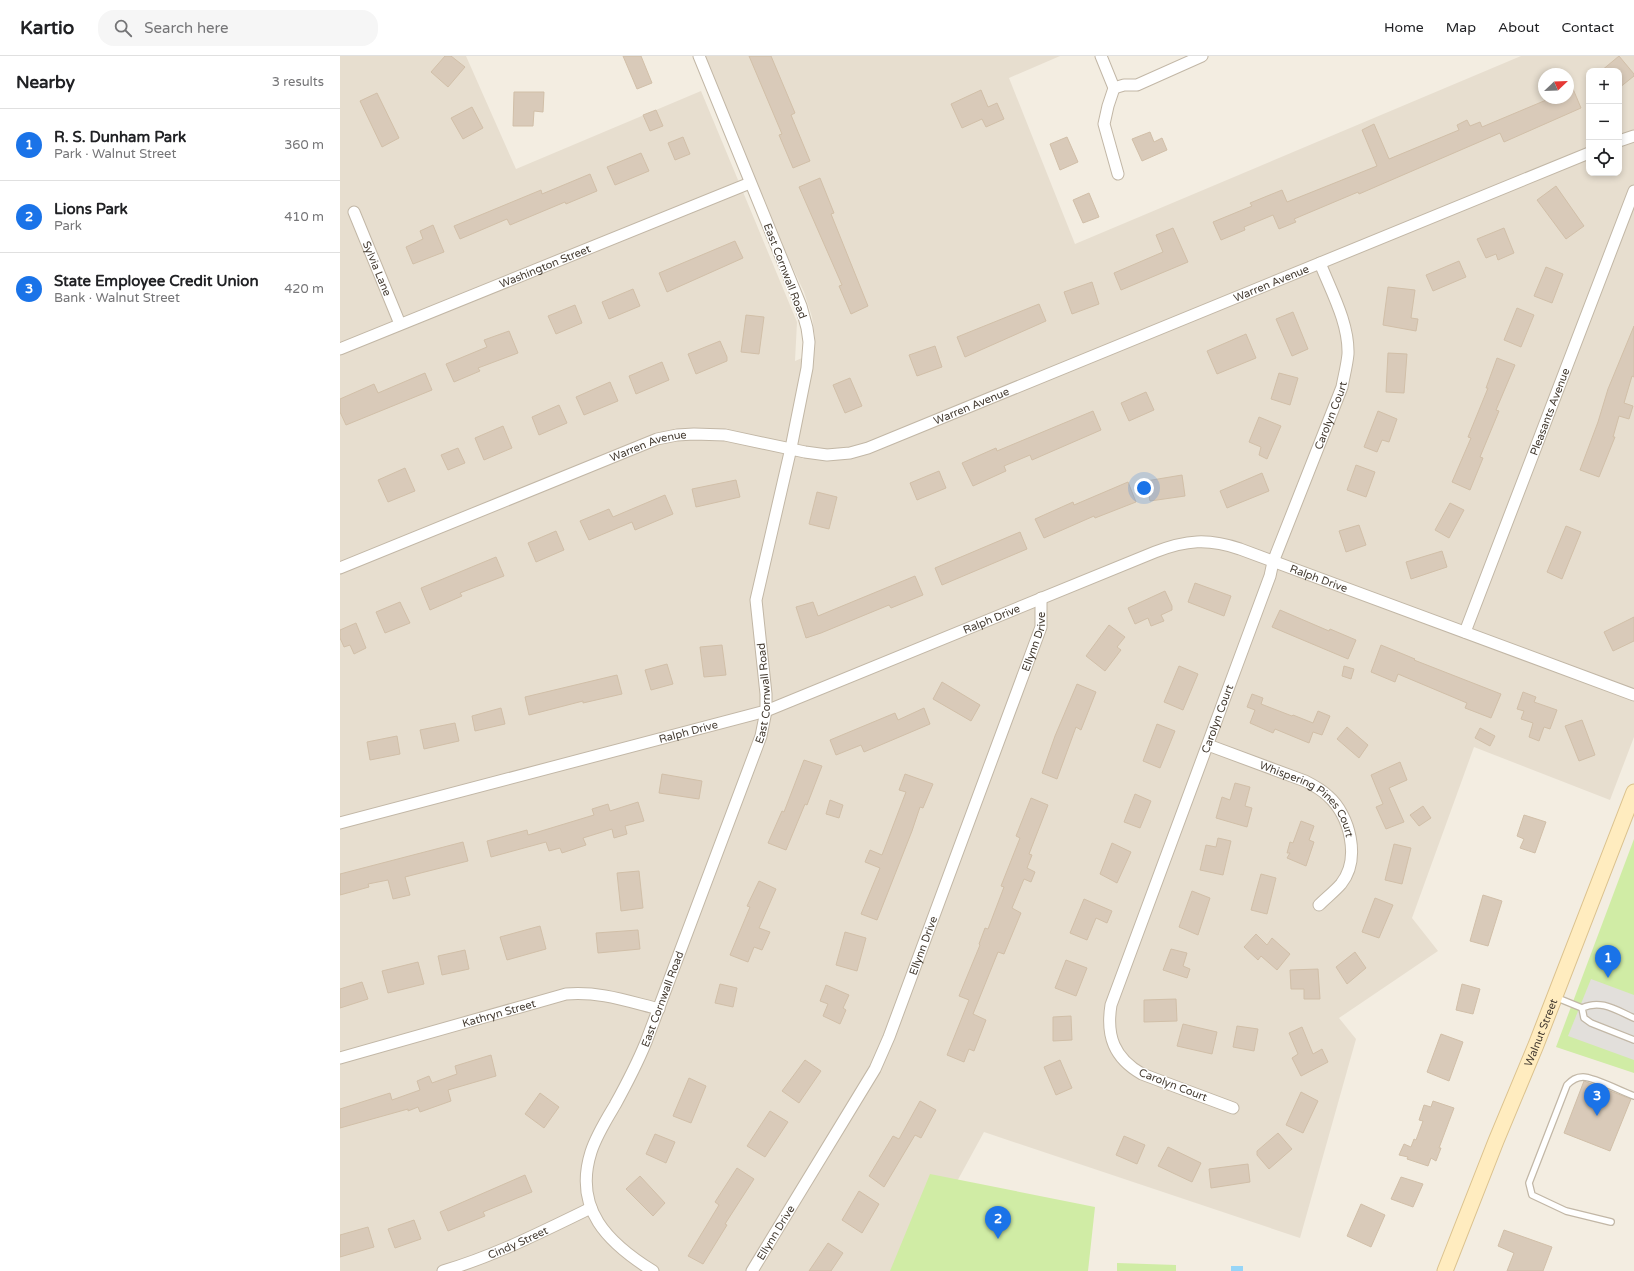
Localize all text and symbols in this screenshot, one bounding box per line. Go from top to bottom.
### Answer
search box [98,10,378,46]
text: Kartio [20,17,74,39]
icon: search [112,17,134,39]
text: Search here [144,19,229,37]
text: Home [1384,19,1424,36]
text: Map [1446,19,1476,36]
text: About [1498,19,1540,36]
text: Contact [1562,19,1614,36]
north arrow [1538,68,1574,104]
map controls [1586,68,1622,176]
button: + [1586,68,1622,104]
text: Nearby [16,72,75,93]
text: 3 results [272,74,324,90]
button: − [1586,104,1622,140]
text: R. S. Dunham Park [54,128,186,146]
text: 1 [25,137,33,153]
text: 360 m [284,137,324,153]
button: locate [1586,140,1622,176]
text: Park · Walnut Street [54,146,176,162]
text: Lions Park [54,200,128,218]
text: 2 [25,209,33,225]
text: 410 m [284,209,324,225]
text: Park [54,218,82,234]
street label: East Cornwall Road [761,221,809,321]
street label: Sylvia Lane [360,239,394,298]
street label: Washington Street [497,242,592,290]
street label: Warren Avenue [1231,262,1311,304]
text: State Employee Credit Union [54,272,259,290]
text: 3 [25,281,33,297]
text: 420 m [284,281,324,297]
text: Bank · Walnut Street [54,290,180,306]
street label: Pleasants Avenue [1527,366,1572,457]
street label: Carolyn Court [1311,380,1349,451]
street label: Warren Avenue [932,385,1011,427]
street label: Warren Avenue [608,428,687,464]
your location [1134,478,1154,498]
street label: Ralph Drive [1288,562,1349,595]
street label: Ralph Drive [961,601,1022,636]
street label: Ellynn Drive [1019,612,1048,673]
street label: East Cornwall Road [752,642,773,745]
street label: Carolyn Court [1198,683,1236,755]
street label: Ralph Drive [657,717,719,745]
street label: Whispering Pines Court [1258,758,1357,838]
street label: Ellynn Drive [906,914,940,977]
pin: 1 [1595,945,1621,978]
street label: East Cornwall Road [638,949,686,1049]
street label: Kathryn Street [461,996,537,1030]
street label: Walnut Street [1521,997,1560,1068]
street label: Carolyn Court [1137,1066,1209,1104]
pin: 3 [1584,1083,1610,1116]
street label: Ellynn Drive [754,1203,797,1262]
pin: 2 [985,1206,1011,1239]
street label: Cindy Street [486,1223,550,1261]

